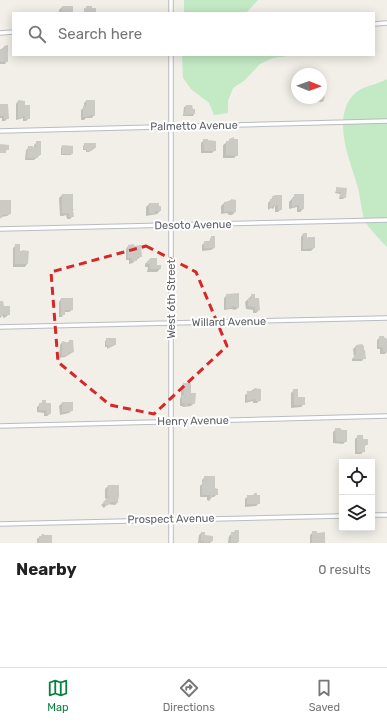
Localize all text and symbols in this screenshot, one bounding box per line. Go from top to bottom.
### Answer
search box [12,12,375,56]
icon: search [26,23,48,45]
text: Search here [58,25,142,43]
north arrow [291,68,327,104]
street label: Palmetto Avenue [150,119,238,133]
street label: Desoto Avenue [154,218,232,232]
street label: West 6th Street [165,259,178,339]
street label: Willard Avenue [192,315,266,329]
street label: Henry Avenue [157,414,229,428]
map controls [339,459,375,531]
button: locate [339,459,375,495]
button: layers [339,495,375,531]
street label: Prospect Avenue [127,512,215,526]
text: Nearby [16,559,77,579]
text: 0 results [318,562,371,577]
tab: Map [47,677,69,714]
tab: Directions [163,677,215,714]
tab: Saved [309,677,340,714]

